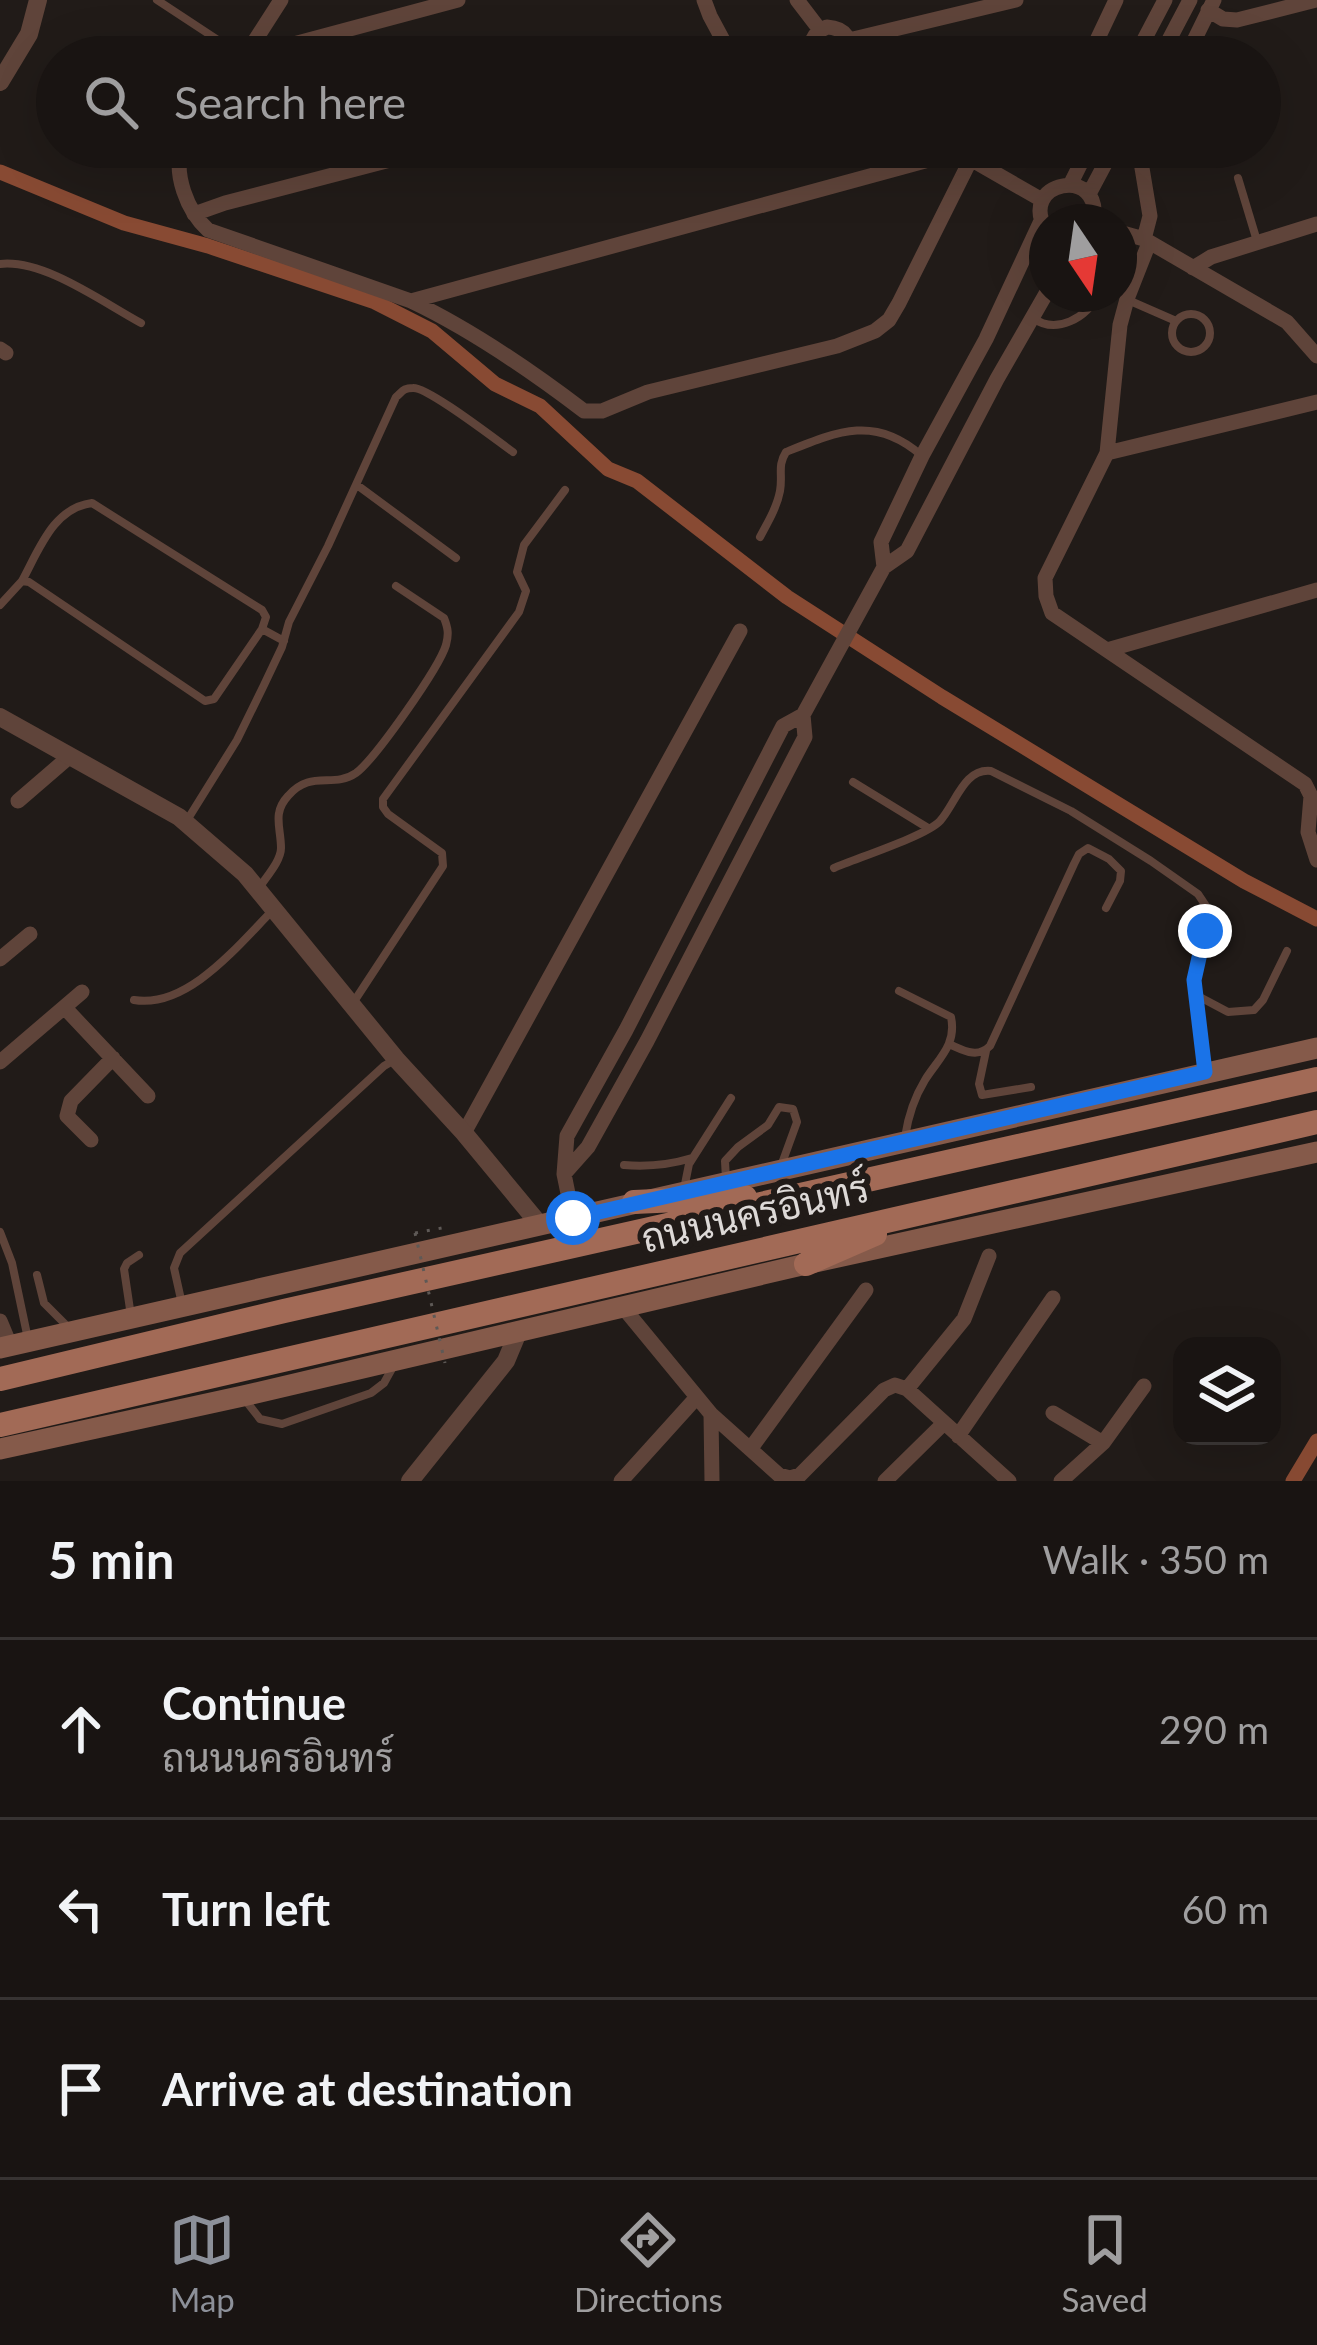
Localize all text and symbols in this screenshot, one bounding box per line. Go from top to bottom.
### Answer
search box [36,36,1281,168]
icon: search [78,69,144,135]
text: Search here [174,75,406,129]
north arrow [1029,204,1137,312]
route end [1178,904,1232,958]
street label: ถนนนครอินทร์ [637,1164,873,1261]
route start [546,1191,600,1245]
map controls [1173,1337,1281,1445]
button: layers [1173,1337,1281,1445]
text: 5 min [48,1529,174,1590]
text: Walk · 350 m [1042,1536,1269,1582]
text: Continue [162,1676,346,1730]
icon: ahead [48,1696,114,1762]
text: 290 m [1159,1706,1269,1752]
text: ถนนนครอินทร์ [162,1734,394,1780]
icon: left [48,1876,114,1942]
text: Turn left [162,1882,330,1936]
text: 60 m [1182,1886,1269,1932]
icon: arrive [48,2056,114,2122]
text: Arrive at destination [162,2062,573,2116]
tab: Map [169,2207,235,2319]
tab: Directions [574,2207,723,2319]
tab: Saved [1061,2207,1148,2319]

